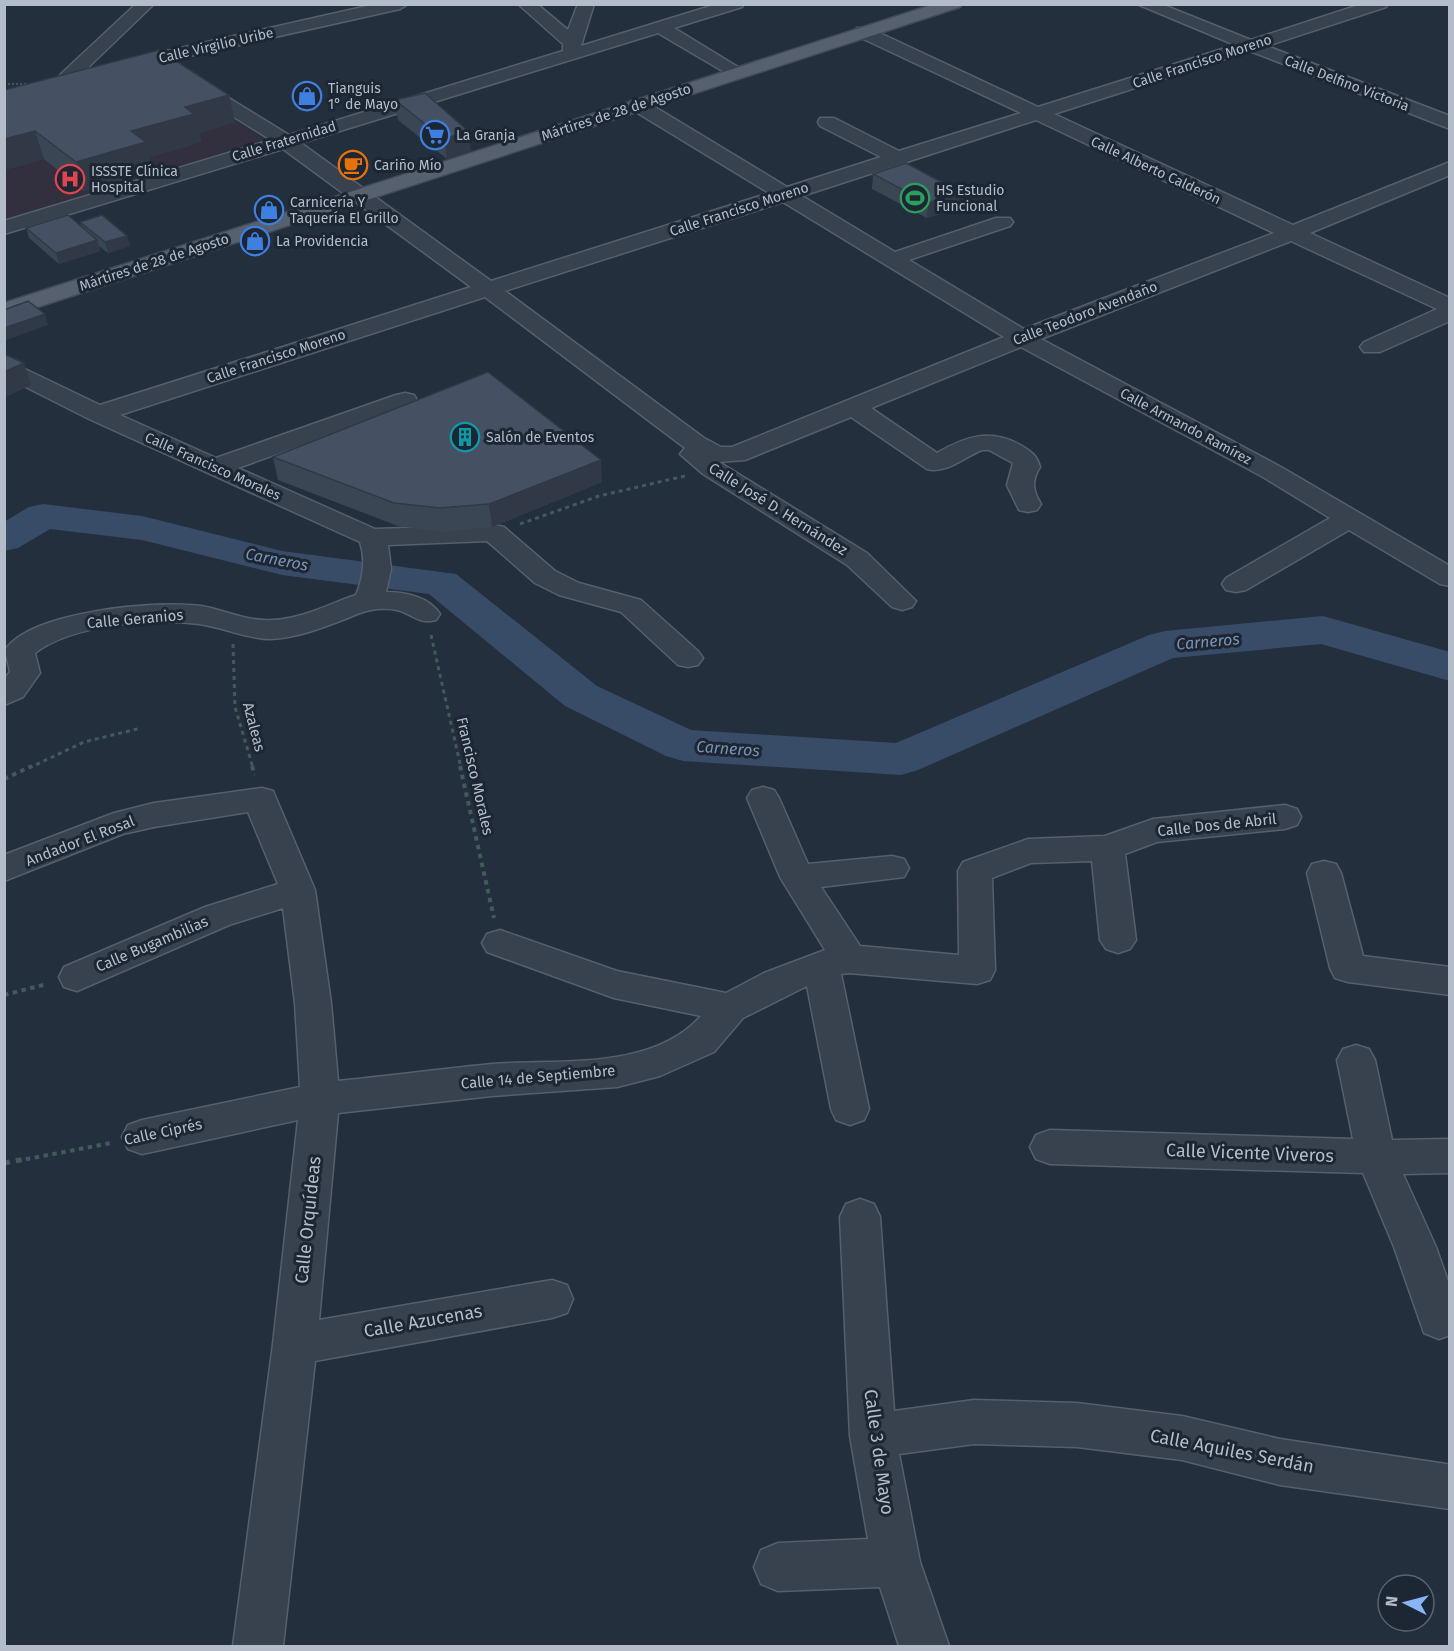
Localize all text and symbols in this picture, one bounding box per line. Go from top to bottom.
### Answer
street label: Calle Virgilio Uribe [157,24,275,67]
street label: Calle Francisco Moreno [1130,31,1274,92]
street label: Calle Delfino Victoria [1282,52,1411,115]
shop icon: Tianguis 1° de Mayo [291,80,323,112]
place label: Tianguis 1° de Mayo [328,80,398,113]
street label: Mártires de 28 de Agosto [539,80,693,145]
street label: Calle Fraternidad [230,118,338,165]
supermarket icon: La Granja [419,119,451,151]
place label: La Granja [456,127,515,144]
street label: Calle Alberto Calderón [1088,133,1223,208]
cafe icon: Cariño Mío [337,149,369,181]
place label: Cariño Mío [374,157,442,174]
hospital icon: ISSSTE Clínica Hospital [54,163,86,195]
place label: ISSSTE Clínica Hospital [91,163,178,196]
street label: Calle Francisco Moreno [667,179,811,240]
sports icon: HS Estudio Funcional [899,182,931,214]
place label: HS Estudio Funcional [936,182,1005,215]
shop icon: Carnicería Y Taquería El Grillo [253,194,285,226]
place label: Carnicería Y Taquería El Grillo [290,194,399,227]
shop icon: La Providencia [239,225,271,257]
street label: Mártires de 28 de Agosto [77,230,231,295]
place label: La Providencia [276,233,368,250]
street label: Calle Teodoro Avendaño [1011,278,1160,349]
street label: Calle Francisco Moreno [204,326,348,387]
street label: Calle Armando Ramírez [1117,385,1255,468]
building icon: Salón de Eventos [449,421,481,453]
street label: Calle Francisco Morales [142,429,284,504]
place label: Salón de Eventos [486,429,595,446]
street label: Calle José D. Hernández [705,459,851,559]
water label: Carneros [244,544,310,575]
street label: Calle Geranios [86,606,184,632]
water label: Carneros [1176,629,1241,654]
street label: Azaleas [239,700,269,754]
street label: Francisco Morales [453,715,497,837]
water label: Carneros [696,737,760,760]
street label: Calle Dos de Abril [1157,810,1278,840]
street label: Andador El Rosal [23,812,138,870]
street label: Calle Bugambilias [93,912,211,976]
street label: Calle 14 de Septiembre [460,1061,616,1093]
street label: Calle Ciprés [122,1115,204,1149]
street label: Calle Vicente Viveros [1166,1139,1334,1167]
street label: Calle Orquídeas [290,1155,326,1285]
street label: Calle Azucenas [362,1300,484,1342]
street label: Calle 3 de Mayo [859,1388,899,1516]
street label: Calle Aquiles Serdán [1148,1424,1316,1478]
north arrow [1376,1573,1436,1633]
text: N [1382,1595,1402,1608]

